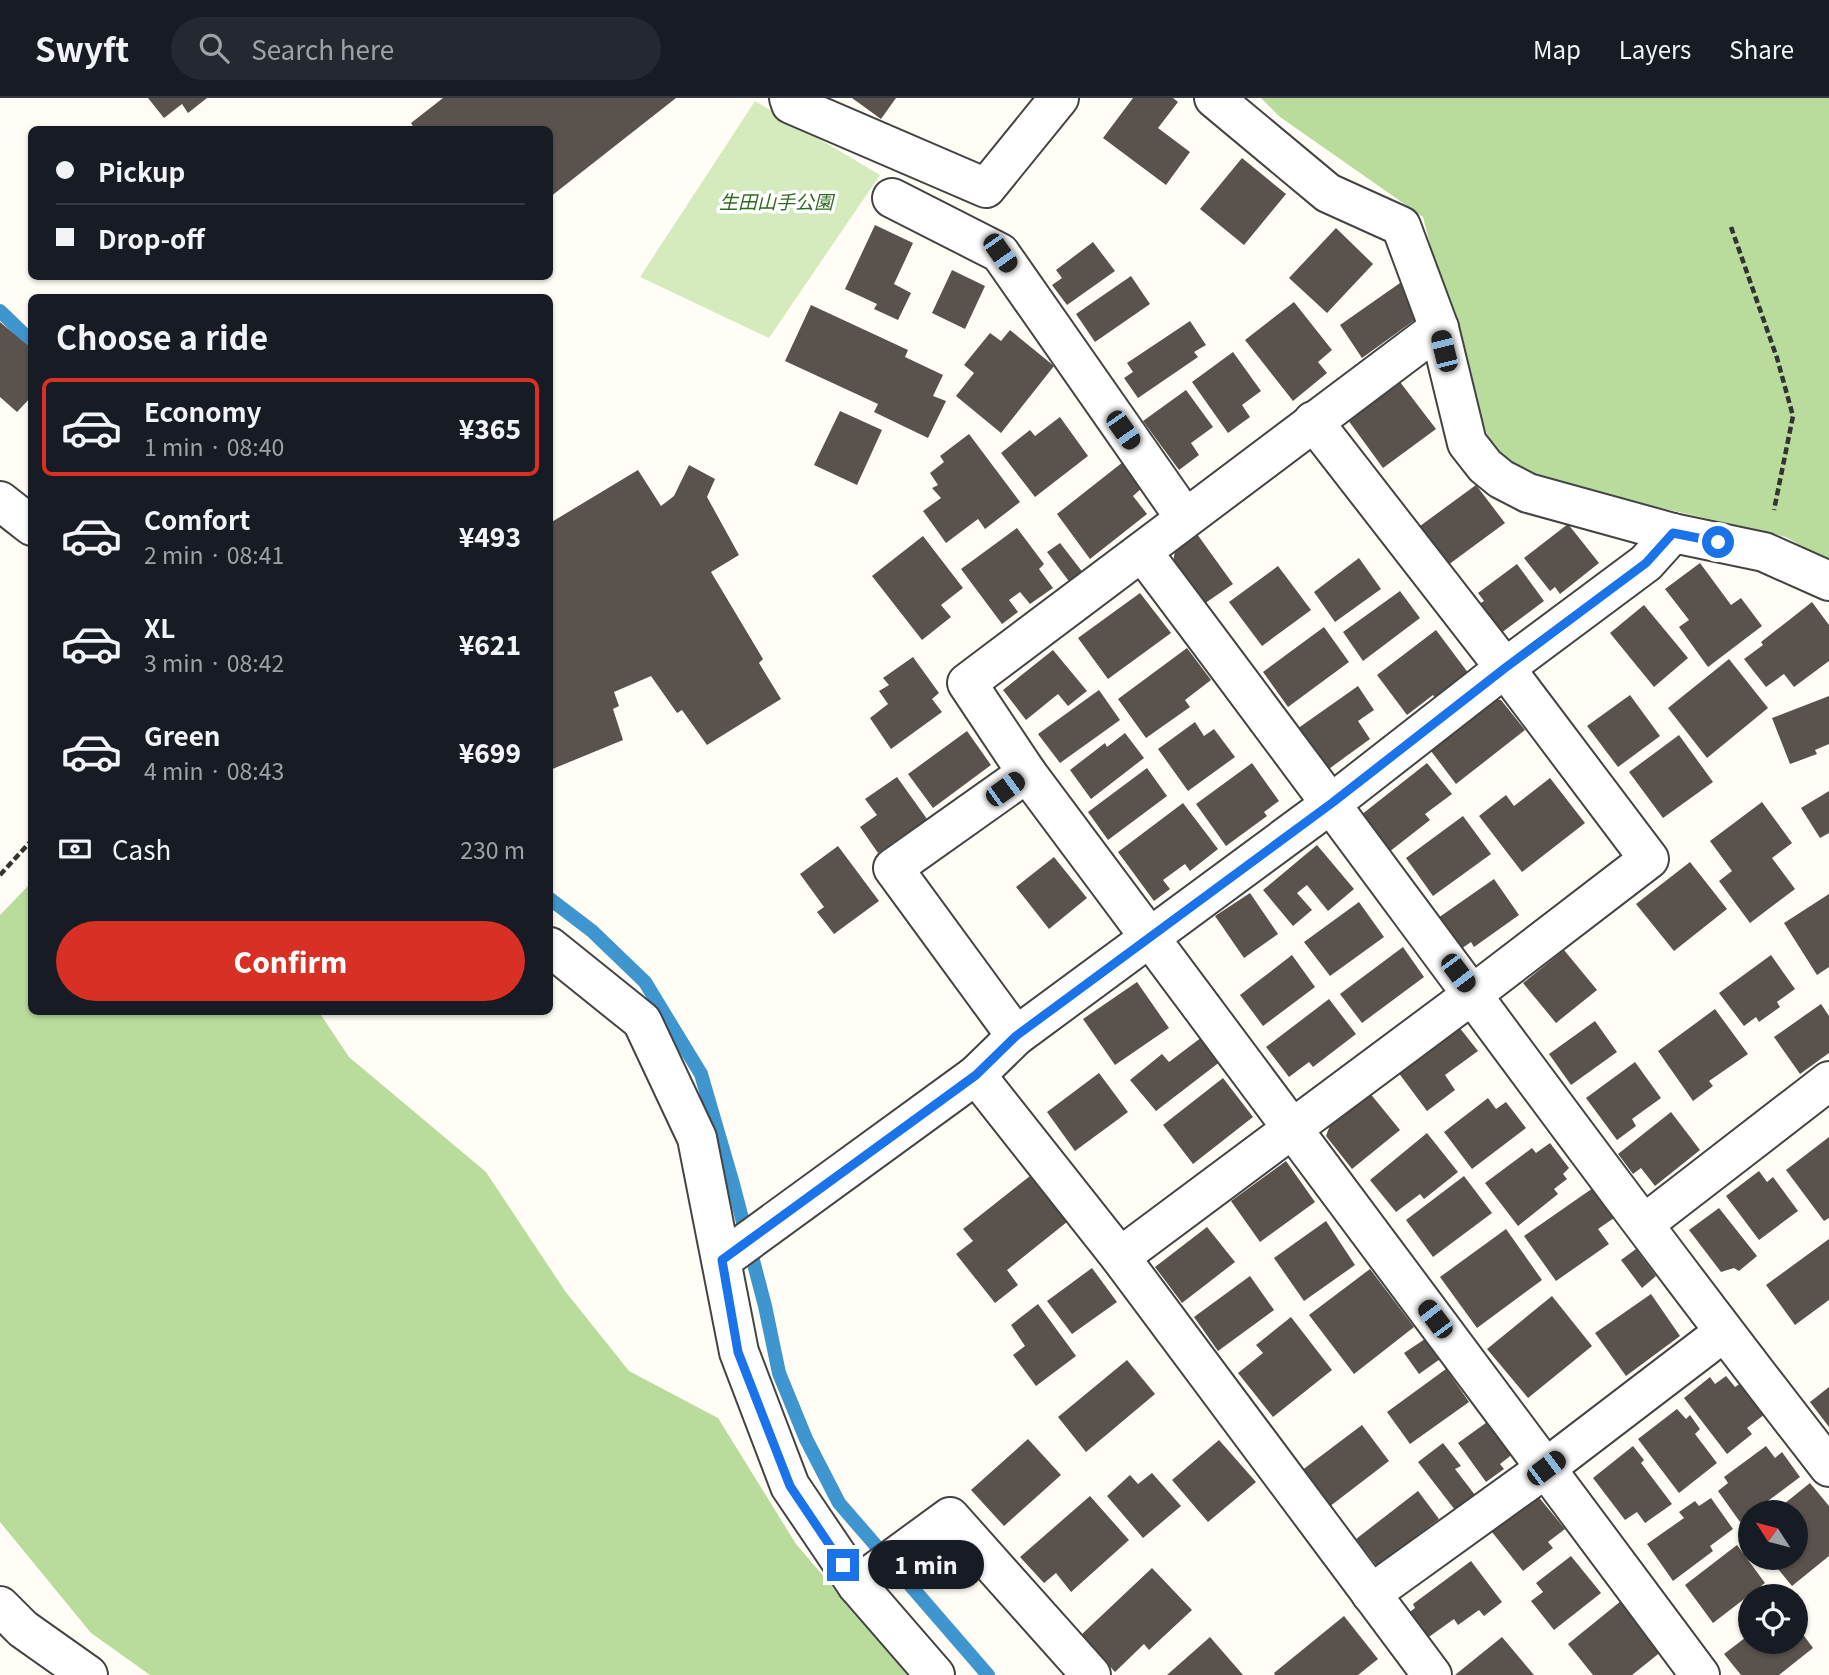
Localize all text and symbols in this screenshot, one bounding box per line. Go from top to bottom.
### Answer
search box [171,17,661,80]
text: Swyft [35,24,129,72]
icon: search [195,29,233,67]
text: Search here [251,30,394,67]
text: Map [1533,31,1581,66]
text: Layers [1619,31,1691,66]
text: Share [1729,31,1794,66]
text: Pickup [98,152,185,189]
park label: 生田山手公園 [719,187,836,214]
text: Drop-off [98,219,205,256]
car [980,230,1021,276]
text: Choose a ride [56,313,268,359]
car [1429,328,1460,374]
text: Economy [144,392,262,429]
icon: car [60,396,123,459]
car [1103,407,1144,453]
text: ¥365 [459,409,521,446]
text: 1 min · 08:40 [144,429,284,463]
text: Comfort [144,500,250,537]
icon: car [60,504,123,567]
text: ¥493 [459,517,521,554]
route start [1702,526,1734,558]
text: 2 min · 08:41 [144,537,284,571]
text: XL [144,608,175,645]
icon: car [60,612,123,675]
text: ¥621 [459,625,521,662]
text: 3 min · 08:42 [144,645,284,679]
text: Green [144,716,220,753]
icon: car [60,720,123,783]
text: ¥699 [459,733,521,770]
text: 4 min · 08:43 [144,753,284,787]
car [982,768,1029,810]
icon: cash [56,830,94,868]
text: Cash [112,830,171,867]
text: 230 m [460,832,525,866]
button: Confirm [56,921,525,1001]
car [1437,950,1480,996]
car [1414,1296,1457,1342]
car [1523,1447,1570,1489]
north arrow [1738,1500,1808,1570]
map controls [1738,1500,1808,1654]
callout: 1 min [868,1540,983,1590]
text: 1 min [894,1547,958,1581]
route end [827,1549,859,1581]
button: locate [1738,1584,1808,1654]

